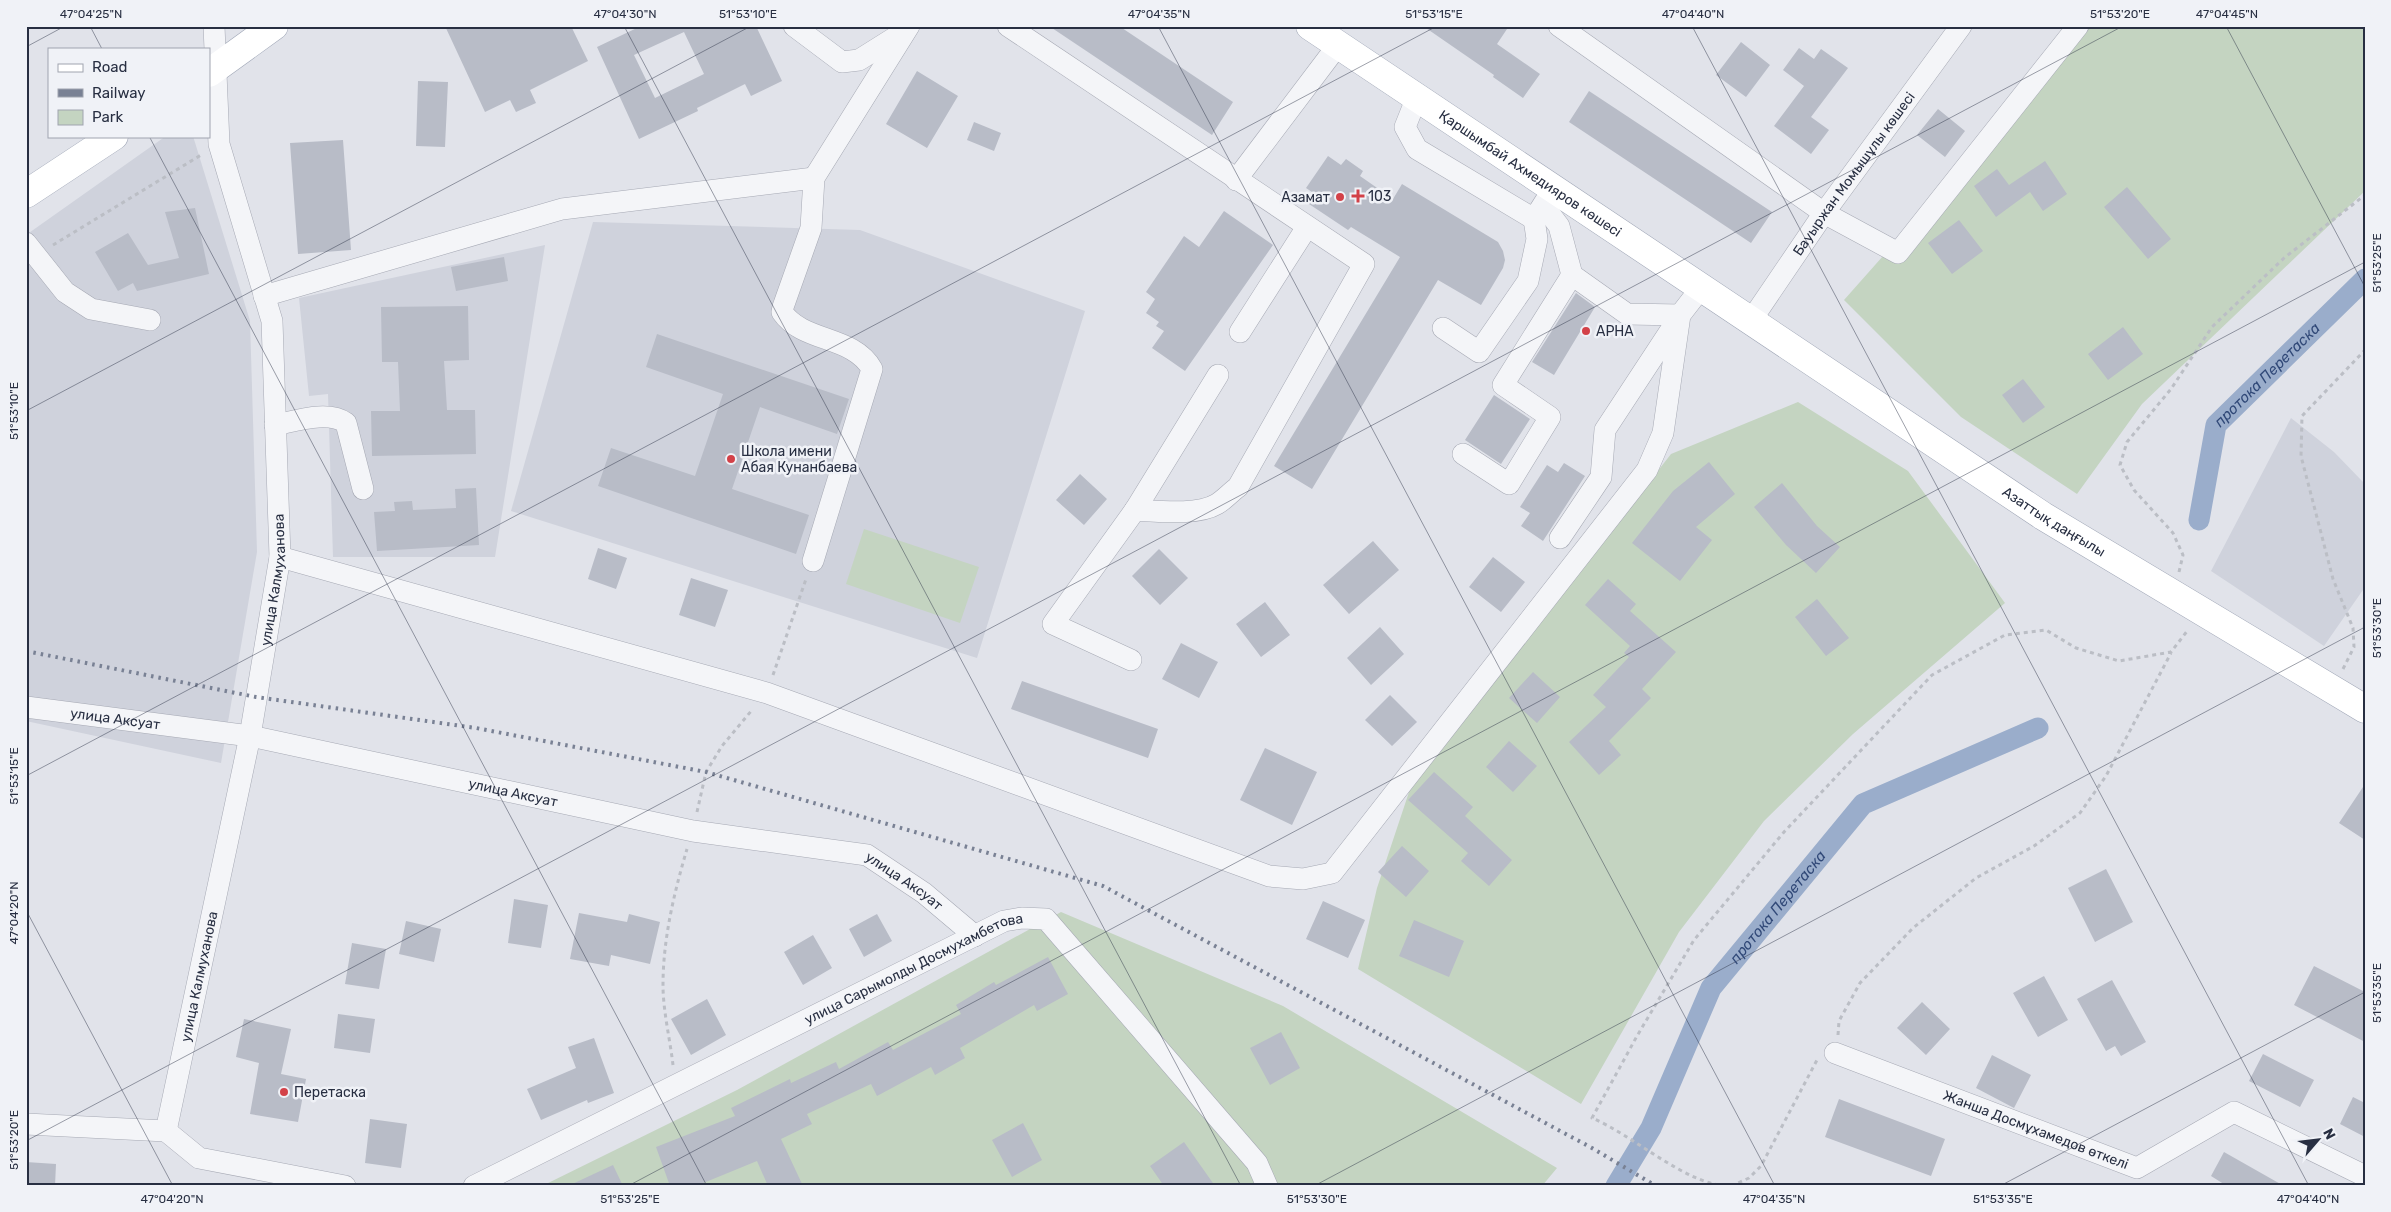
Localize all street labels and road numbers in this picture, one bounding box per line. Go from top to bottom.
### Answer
street label: Бауыржан Момышұлы көшесі [1790,89,1919,259]
street label: Қаршымбай Ахмедияров көшесі [1436,107,1625,241]
street label: Азаттық даңғылы [1999,483,2109,561]
street label: улица Калмуханова [257,513,290,647]
street label: улица Аксуат [69,705,161,733]
street label: улица Аксуат [467,775,559,811]
street label: улица Аксуат [862,848,946,914]
street label: улица Калмуханова [177,910,222,1044]
street label: улица Сарымолды Досмухамбетова [802,910,1024,1028]
street label: Жанша Досмұхамедов өткелі [1941,1087,2131,1173]

